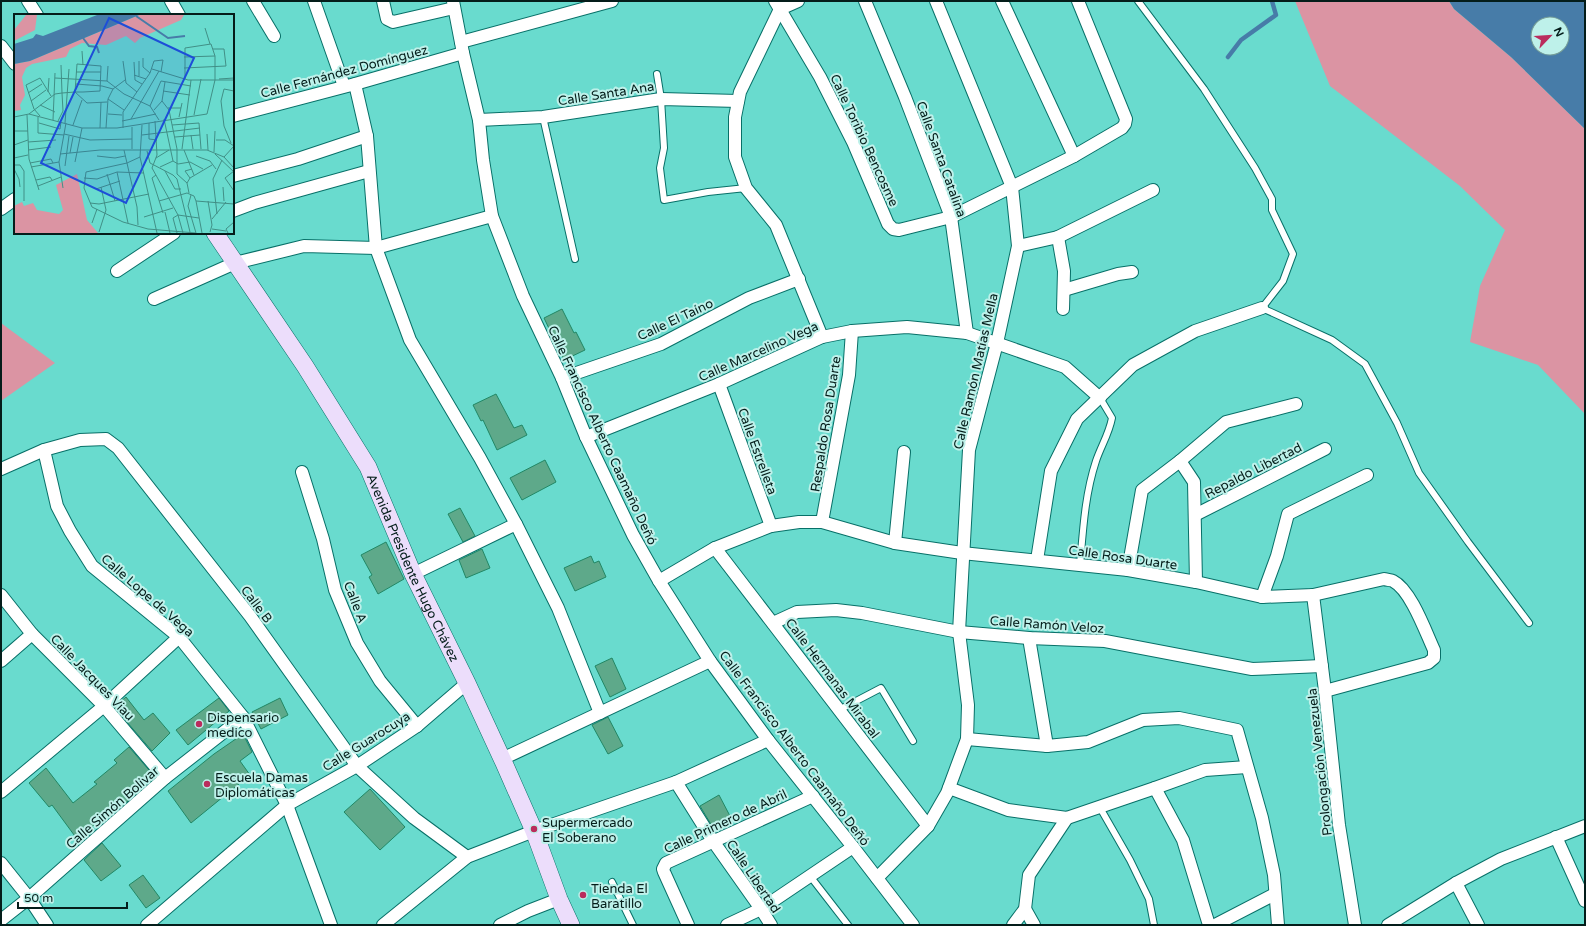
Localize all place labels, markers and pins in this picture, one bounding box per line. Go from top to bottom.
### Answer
place label: Dispensario medico [207,710,279,741]
marker: Dispensario medico [194,719,204,729]
place label: Escuela Damas Diplomáticas [215,770,308,801]
marker: Escuela Damas Diplomáticas [202,779,212,789]
place label: Supermercado El Soberano [542,815,633,846]
marker: Supermercado El Soberano [529,824,539,834]
place label: Tienda El Baratillo [591,881,648,912]
marker: Tienda El Baratillo [578,890,588,900]

